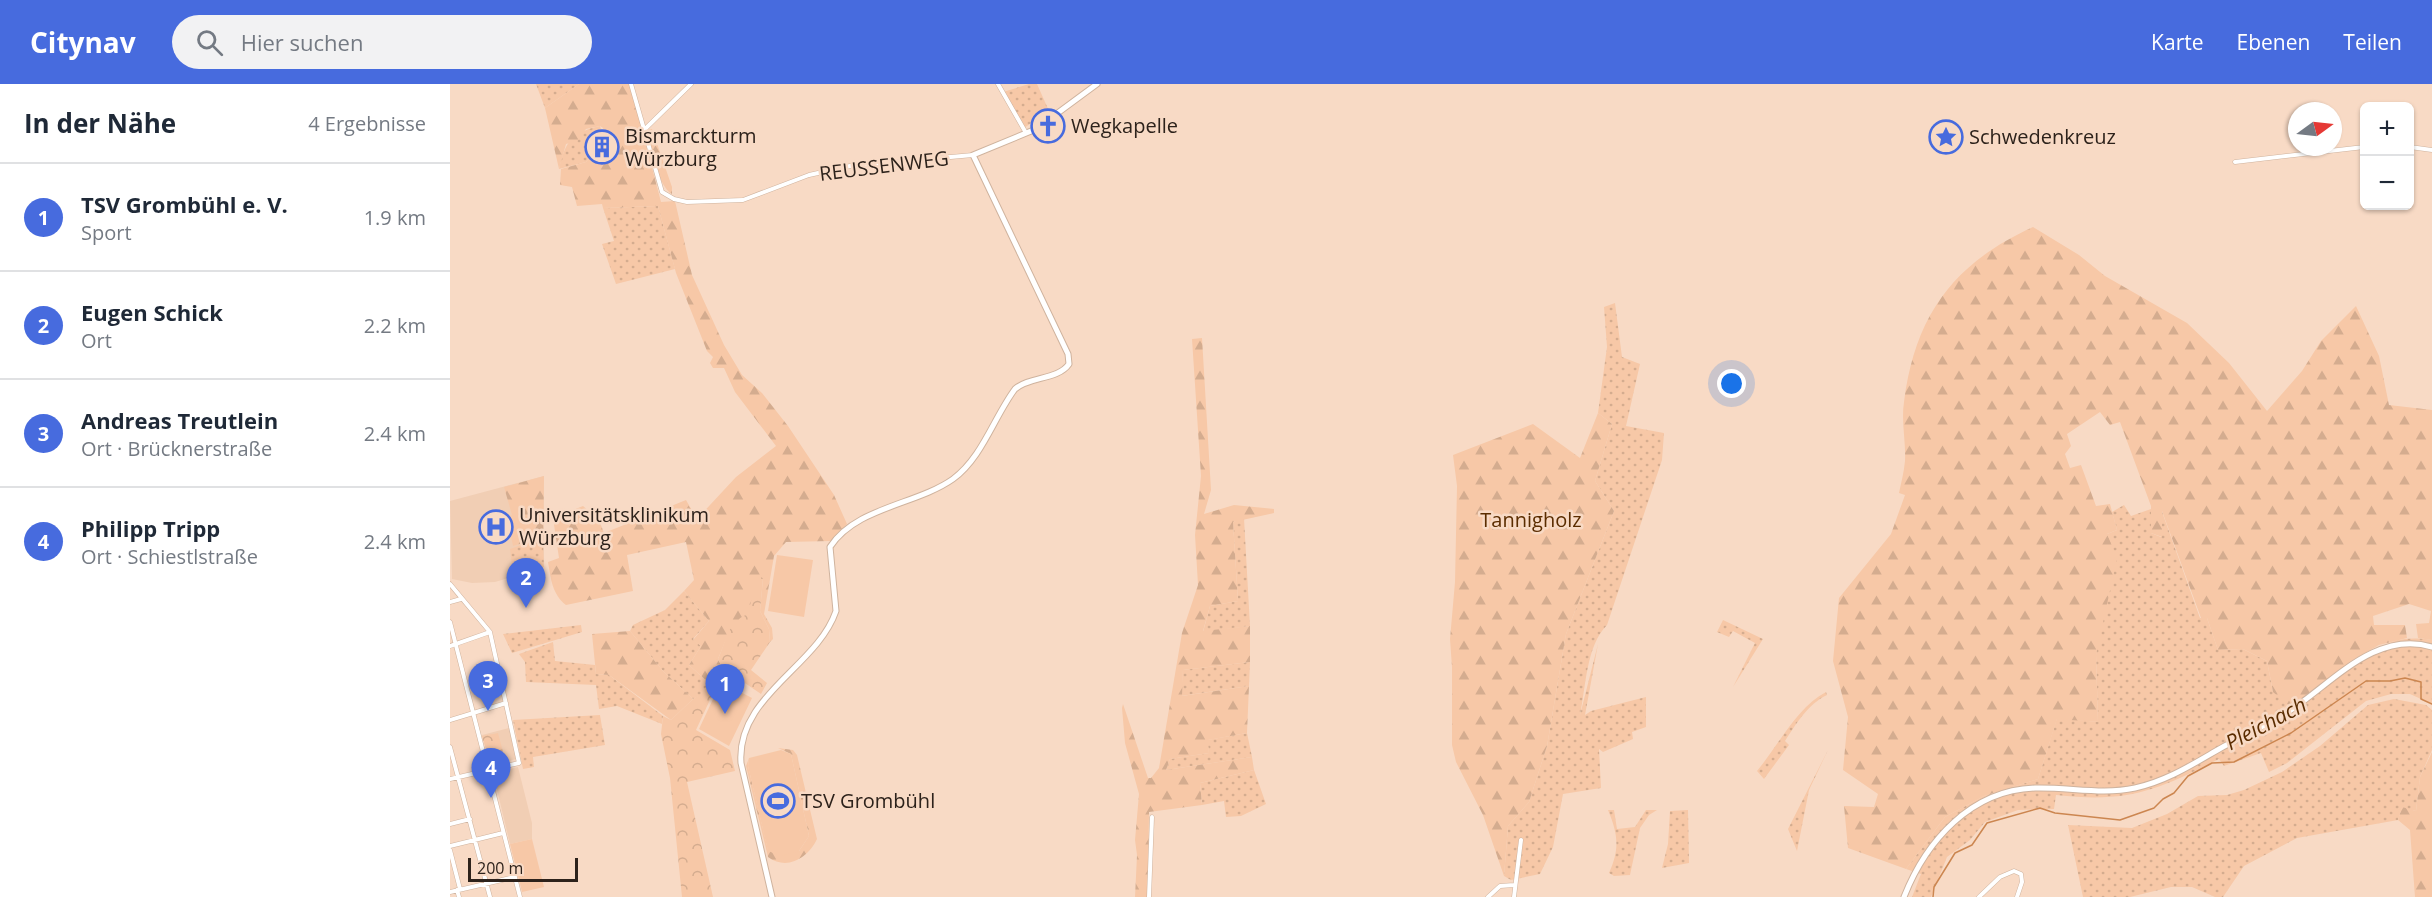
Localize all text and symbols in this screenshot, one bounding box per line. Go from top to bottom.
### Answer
search box [172,15,592,69]
text: Citynav [30,23,136,61]
icon: search [193,26,226,59]
text: Hier suchen [241,27,363,57]
text: Karte [2151,28,2204,56]
text: Ebenen [2237,28,2310,56]
text: Teilen [2343,28,2402,56]
north arrow [2288,102,2342,156]
map controls [2360,102,2414,210]
button: + [2360,102,2414,156]
text: In der Nähe [24,105,176,141]
church icon: Wegkapelle [1030,108,1066,144]
text: 4 Ergebnisse [308,110,426,137]
place label: Wegkapelle [1071,112,1178,139]
place icon: Schwedenkreuz [1928,119,1964,155]
place label: Bismarckturm Würzburg [625,122,756,172]
place label: Schwedenkreuz [1969,123,2116,150]
building icon: Bismarckturm Würzburg [584,129,620,165]
street label: REUSSENWEG [818,144,950,187]
button: − [2360,156,2414,210]
text: TSV Grombühl e. V. [81,189,288,219]
text: 1 [38,204,49,231]
text: 1.9 km [364,204,426,231]
text: Sport [81,219,132,246]
text: Eugen Schick [81,297,223,327]
text: 2 [38,312,49,339]
text: 2.2 km [364,312,426,339]
text: Ort [81,327,112,354]
your location [1717,369,1746,398]
text: Andreas Treutlein [81,405,278,435]
text: 3 [38,420,49,447]
text: 2.4 km [364,420,426,447]
text: Ort · Brücknerstraße [81,435,272,462]
place label: Universitätsklinikum Würzburg [519,501,709,551]
park label: Tannigholz [1480,506,1582,533]
hospital icon: Universitätsklinikum Würzburg [478,509,514,545]
text: Philipp Tripp [81,513,220,543]
text: 4 [38,528,49,555]
text: 2.4 km [364,528,426,555]
text: Ort · Schiestlstraße [81,543,258,570]
pin: 2 [506,558,546,608]
pin: 3 [468,662,507,711]
pin: 1 [706,664,744,714]
water label: Pleichach [2220,690,2311,756]
pin: 4 [472,748,510,798]
sports icon: TSV Grombühl [760,783,796,819]
place label: TSV Grombühl [801,787,935,814]
scale bar [468,855,578,882]
text: 200 m [477,857,523,879]

